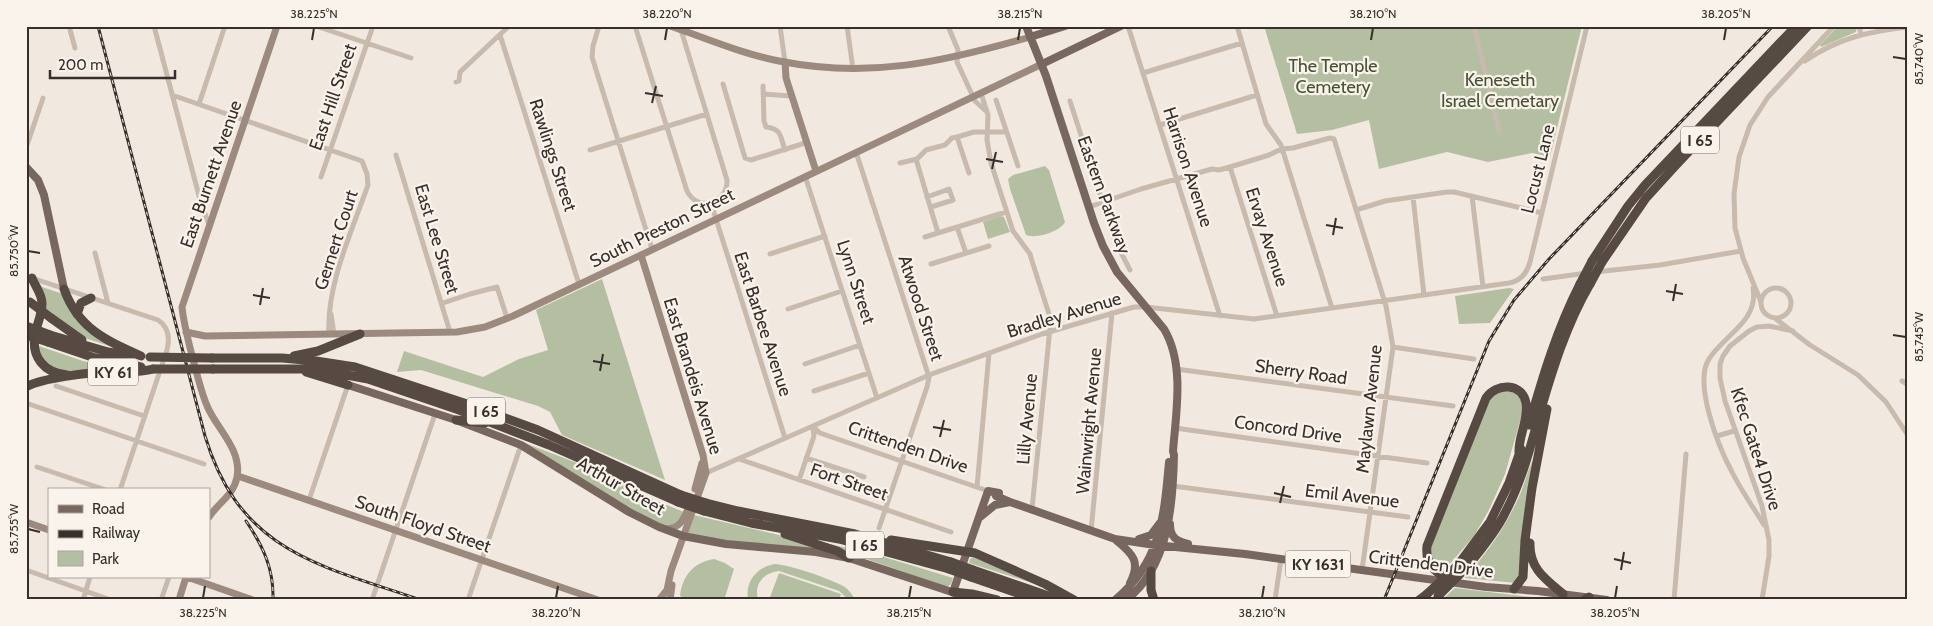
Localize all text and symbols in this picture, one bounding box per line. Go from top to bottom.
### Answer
text: 38.225°N [290,6,338,21]
text: 38.220°N [642,6,692,21]
text: 38.215°N [998,6,1042,21]
text: 38.210°N [1350,6,1396,21]
text: 38.205°N [1701,6,1751,21]
text: 85.740°W [1911,32,1926,85]
street label: East Hill Street [304,41,362,153]
scale bar [50,48,175,80]
park label: The Temple Cemetery [1288,55,1378,98]
text: 200 m [58,56,103,74]
park label: Keneseth Israel Cemetary [1441,69,1559,112]
street label: Rawlings Street [524,96,582,214]
street label: East Burnett Avenue [175,97,247,251]
street label: Harrison Avenue [1158,104,1218,230]
street label: Locust Lane [1516,122,1560,216]
road number: I 65 [1681,126,1719,154]
street label: Eastern Parkway [1072,133,1136,257]
street label: East Lee Street [410,181,464,297]
street label: South Preston Street [586,183,738,273]
street label: Ervay Avenue [1241,185,1293,289]
street label: Gernert Court [309,187,363,293]
text: 85.750°W [6,224,21,277]
street label: Lynn Street [832,237,880,327]
street label: East Barbee Avenue [729,249,797,399]
street label: Atwood Street [894,252,948,364]
street label: Bradley Avenue [1004,287,1124,343]
street label: East Brandeis Avenue [659,295,727,457]
text: 85.745°W [1911,311,1926,362]
street label: Maylawn Avenue [1351,344,1387,474]
street label: Wainwright Avenue [1072,347,1106,495]
street label: Sherry Road [1253,355,1349,389]
road number: KY 61 [88,358,138,386]
street label: Lilly Avenue [1012,372,1042,466]
street label: Kfec Gate4 Drive [1726,385,1786,513]
road number: I 65 [467,398,505,424]
street label: Concord Drive [1233,411,1343,447]
street label: Crittenden Drive [845,416,971,478]
street label: Arthur Street [573,452,669,520]
street label: Fort Street [807,458,891,506]
street label: Emil Avenue [1304,479,1400,513]
legend [48,488,210,578]
street label: South Floyd Street [352,490,494,558]
text: Road [92,500,125,518]
text: 85.755°W [6,503,21,554]
text: Railway [92,524,141,542]
road number: I 65 [846,532,884,558]
street label: Crittenden Drive [1367,545,1495,583]
text: Park [92,550,119,568]
road number: KY 1631 [1286,550,1350,578]
text: 38.225°N [179,605,227,620]
text: 38.220°N [531,605,581,620]
text: 38.215°N [887,605,931,620]
text: 38.210°N [1239,605,1285,620]
text: 38.205°N [1590,605,1640,620]

